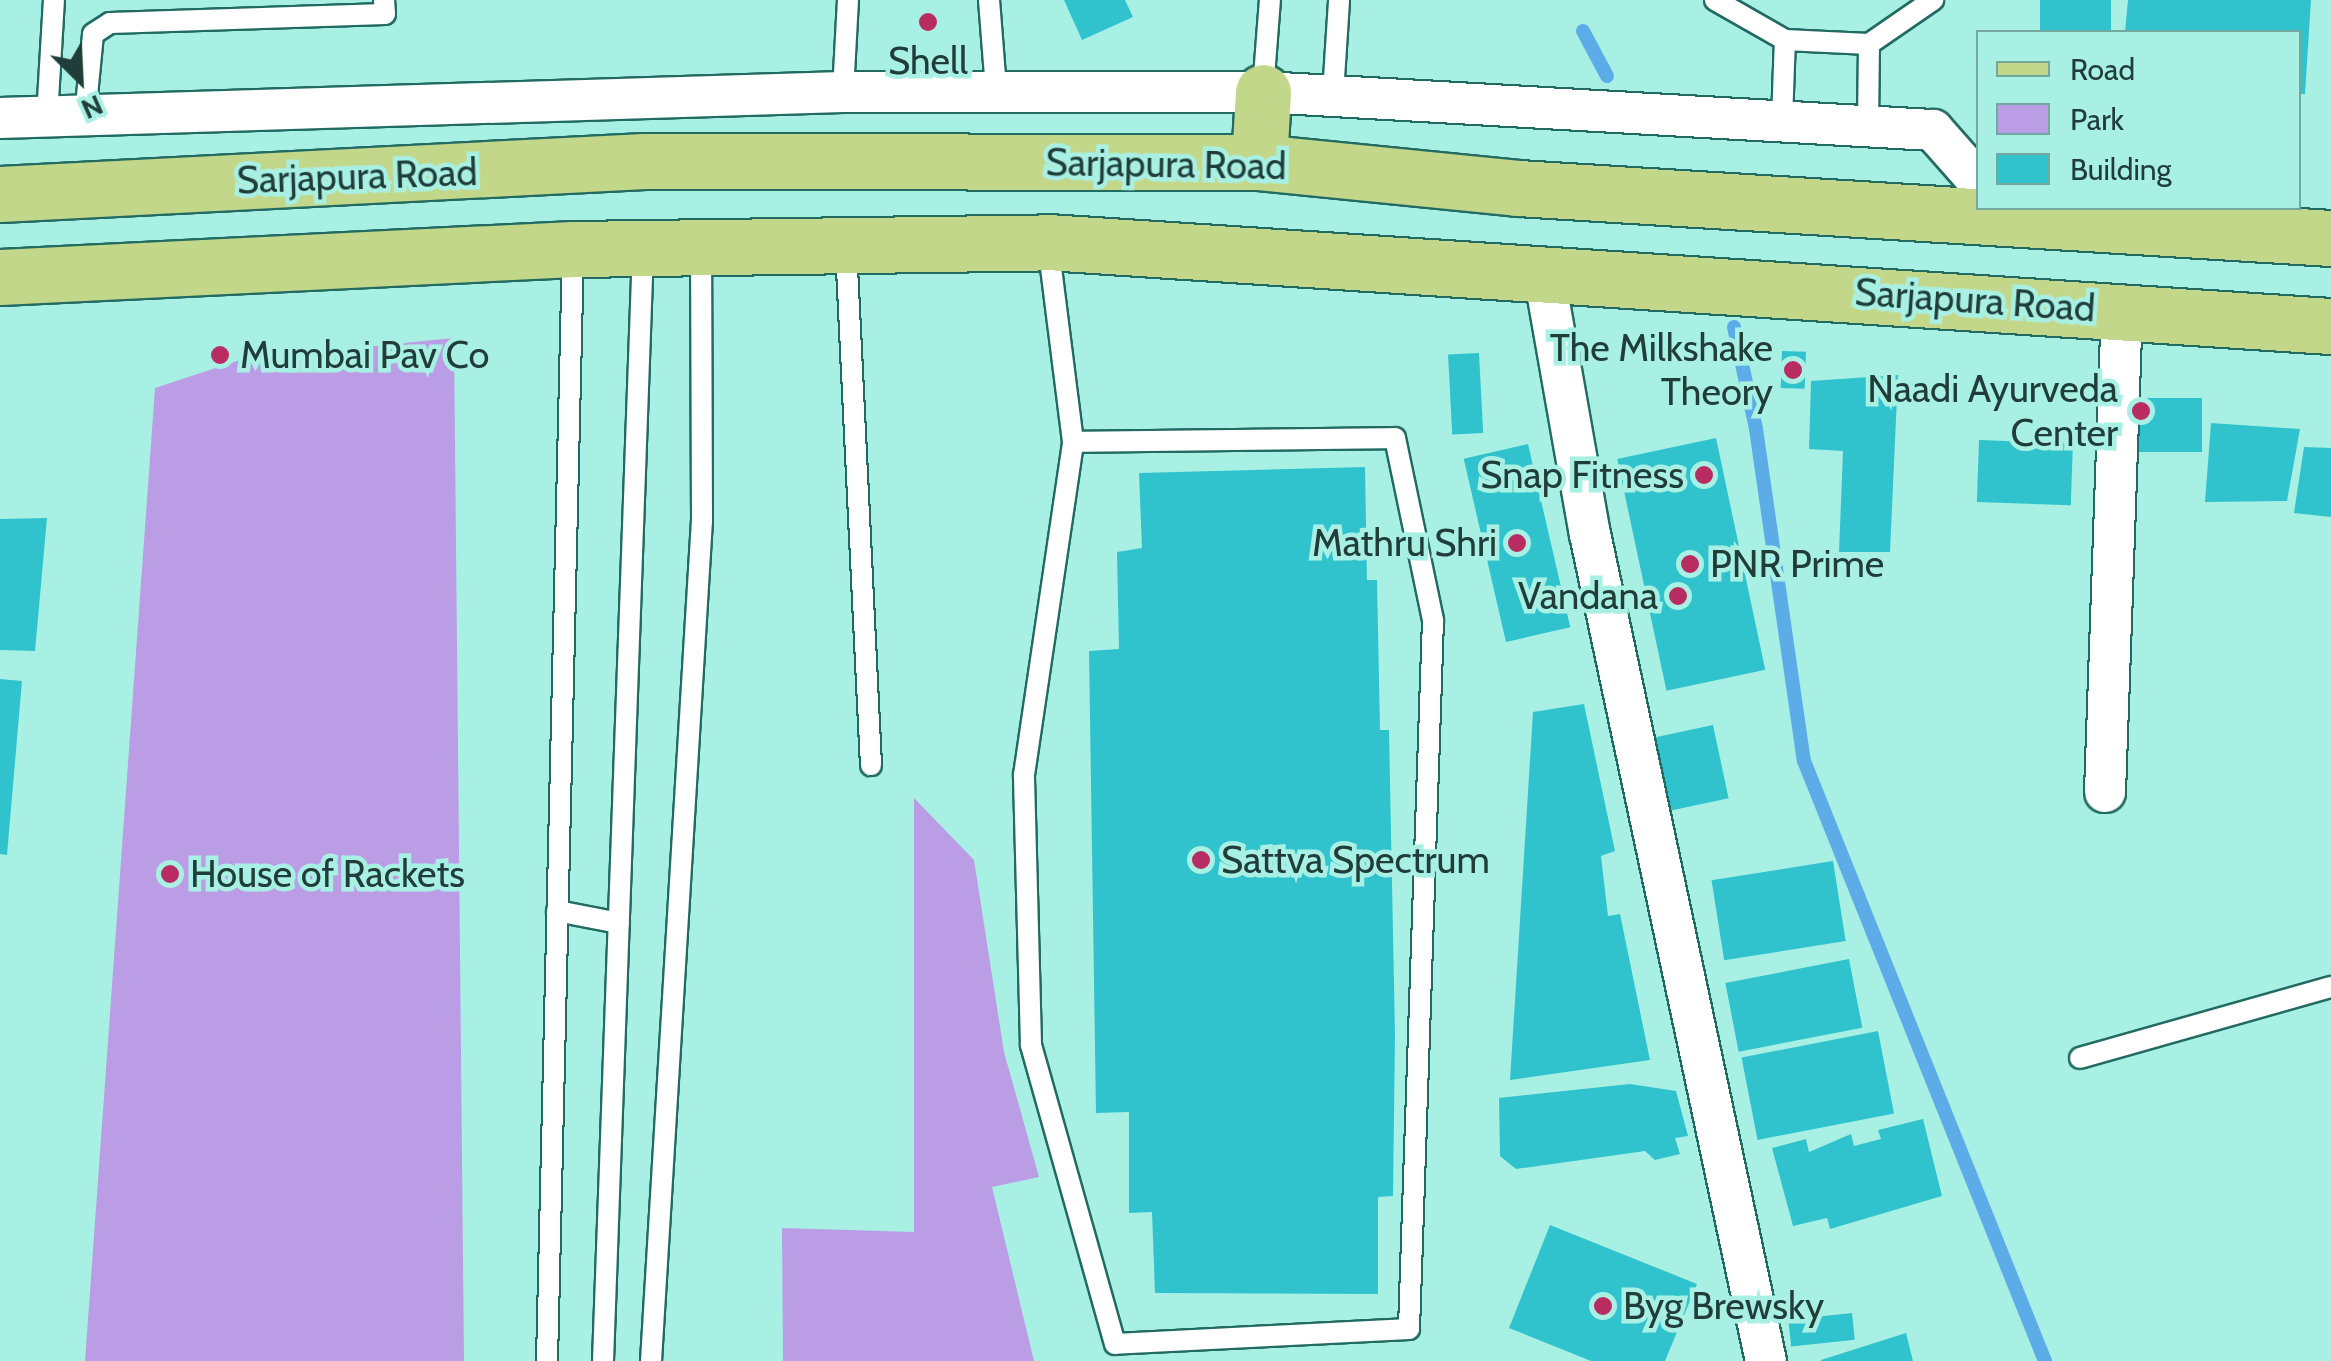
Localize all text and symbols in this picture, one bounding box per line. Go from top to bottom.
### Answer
marker: Shell [917,11,939,33]
north arrow [30,30,130,130]
legend [1976,30,2301,210]
place label: Shell [888,38,968,84]
text: Road [2070,51,2135,88]
text: N [76,88,108,127]
text: Park [2070,101,2124,138]
street label: Sarjapura Road [1045,139,1287,189]
street label: Sarjapura Road [236,149,478,203]
text: Building [2070,151,2172,188]
street label: Sarjapura Road [1853,269,2097,331]
place label: The Milkshake Theory [1550,325,1773,414]
place label: Mumbai Pav Co [240,332,489,378]
marker: Mumbai Pav Co [209,344,231,366]
marker: The Milkshake Theory [1782,359,1804,381]
place label: Naadi Ayurveda Center [1867,366,2118,456]
marker: Naadi Ayurveda Center [2128,398,2154,424]
place label: Snap Fitness [1480,452,1684,498]
marker: Snap Fitness [1693,464,1715,486]
place label: Mathru Shri [1312,520,1497,566]
marker: Mathru Shri [1506,532,1528,554]
place label: PNR Prime [1710,541,1884,587]
marker: PNR Prime [1679,553,1701,575]
place label: Vandana [1518,573,1658,619]
marker: Vandana [1667,585,1689,607]
place label: Sattva Spectrum [1221,837,1490,883]
marker: Sattva Spectrum [1190,849,1212,871]
place label: House of Rackets [190,851,465,897]
marker: House of Rackets [159,863,181,885]
place label: Byg Brewsky [1623,1283,1824,1329]
marker: Byg Brewsky [1592,1295,1614,1317]

